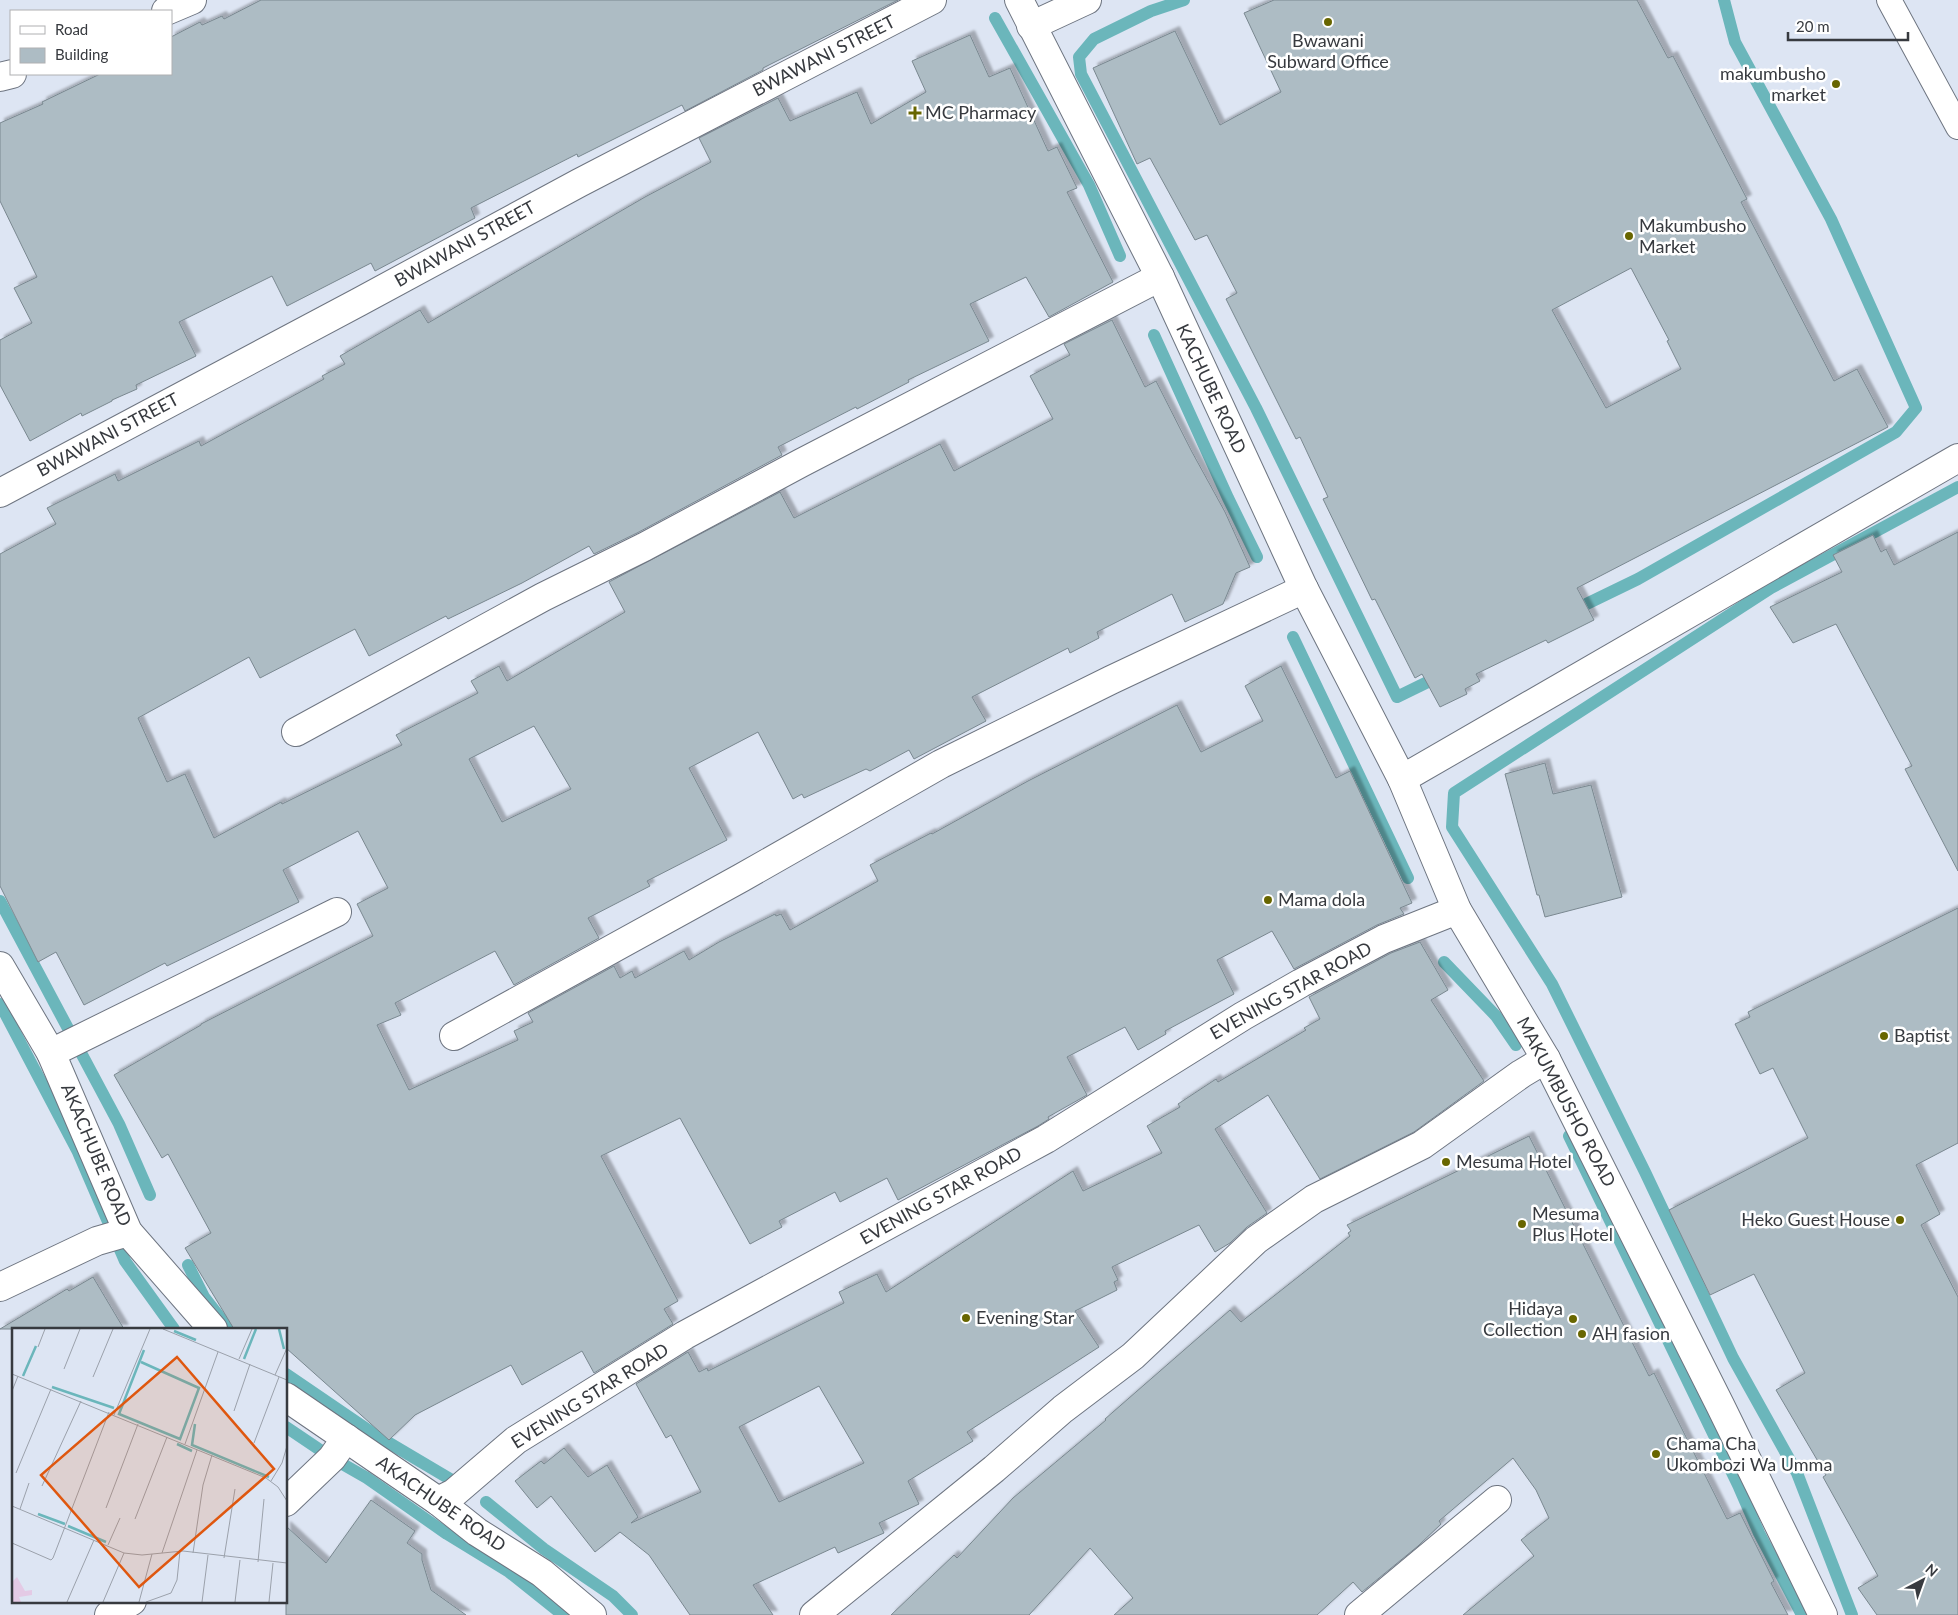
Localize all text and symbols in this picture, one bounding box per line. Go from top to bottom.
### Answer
street label: BWAWANI STREET [748,9,899,101]
legend [10,10,172,75]
scale bar [1788,10,1908,42]
marker: Bwawani Subward Office [1322,16,1334,28]
text: 20 m [1796,17,1830,35]
text: Road [55,20,88,38]
place label: Bwawani Subward Office [1267,29,1389,72]
text: Building [55,45,108,63]
place label: makumbusho market [1720,62,1827,105]
marker: makumbusho market [1830,78,1842,90]
place label: MC Pharmacy [925,101,1037,123]
marker: MC Pharmacy [909,107,921,119]
street label: BWAWANI STREET [390,195,539,291]
place label: Makumbusho Market [1639,214,1747,257]
marker: Makumbusho Market [1623,230,1635,242]
street label: KACHUBE ROAD [1172,320,1252,457]
street label: BWAWANI STREET [33,387,182,481]
place label: Mama dola [1278,888,1365,910]
marker: Mama dola [1262,894,1274,906]
street label: EVENING STAR ROAD [1206,936,1375,1044]
street label: MAKUMBUSHO ROAD [1513,1013,1621,1190]
place label: Baptist [1894,1024,1950,1046]
marker: Baptist [1878,1030,1890,1042]
street label: AKACHUBE ROAD [57,1080,137,1229]
street label: EVENING STAR ROAD [856,1141,1025,1249]
place label: Mesuma Hotel [1456,1150,1572,1172]
marker: Mesuma Hotel [1440,1156,1452,1168]
place label: Mesuma Plus Hotel [1532,1202,1613,1245]
place label: Heko Guest House [1741,1208,1890,1230]
marker: Heko Guest House [1894,1214,1906,1226]
marker: Mesuma Plus Hotel [1516,1218,1528,1230]
place label: Hidaya Collection [1483,1297,1563,1340]
place label: Evening Star [976,1306,1075,1328]
marker: Evening Star [960,1312,972,1324]
marker: Hidaya Collection [1567,1313,1579,1325]
place label: AH fasion [1592,1322,1670,1344]
inset map [12,1328,288,1602]
marker: AH fasion [1576,1328,1588,1340]
street label: EVENING STAR ROAD [507,1338,672,1453]
place label: Chama Cha Ukombozi Wa Umma [1666,1432,1832,1475]
marker: Chama Cha Ukombozi Wa Umma [1650,1448,1662,1460]
street label: AKACHUBE ROAD [373,1450,510,1556]
north arrow [1898,1555,1948,1605]
text: N [1922,1560,1942,1580]

